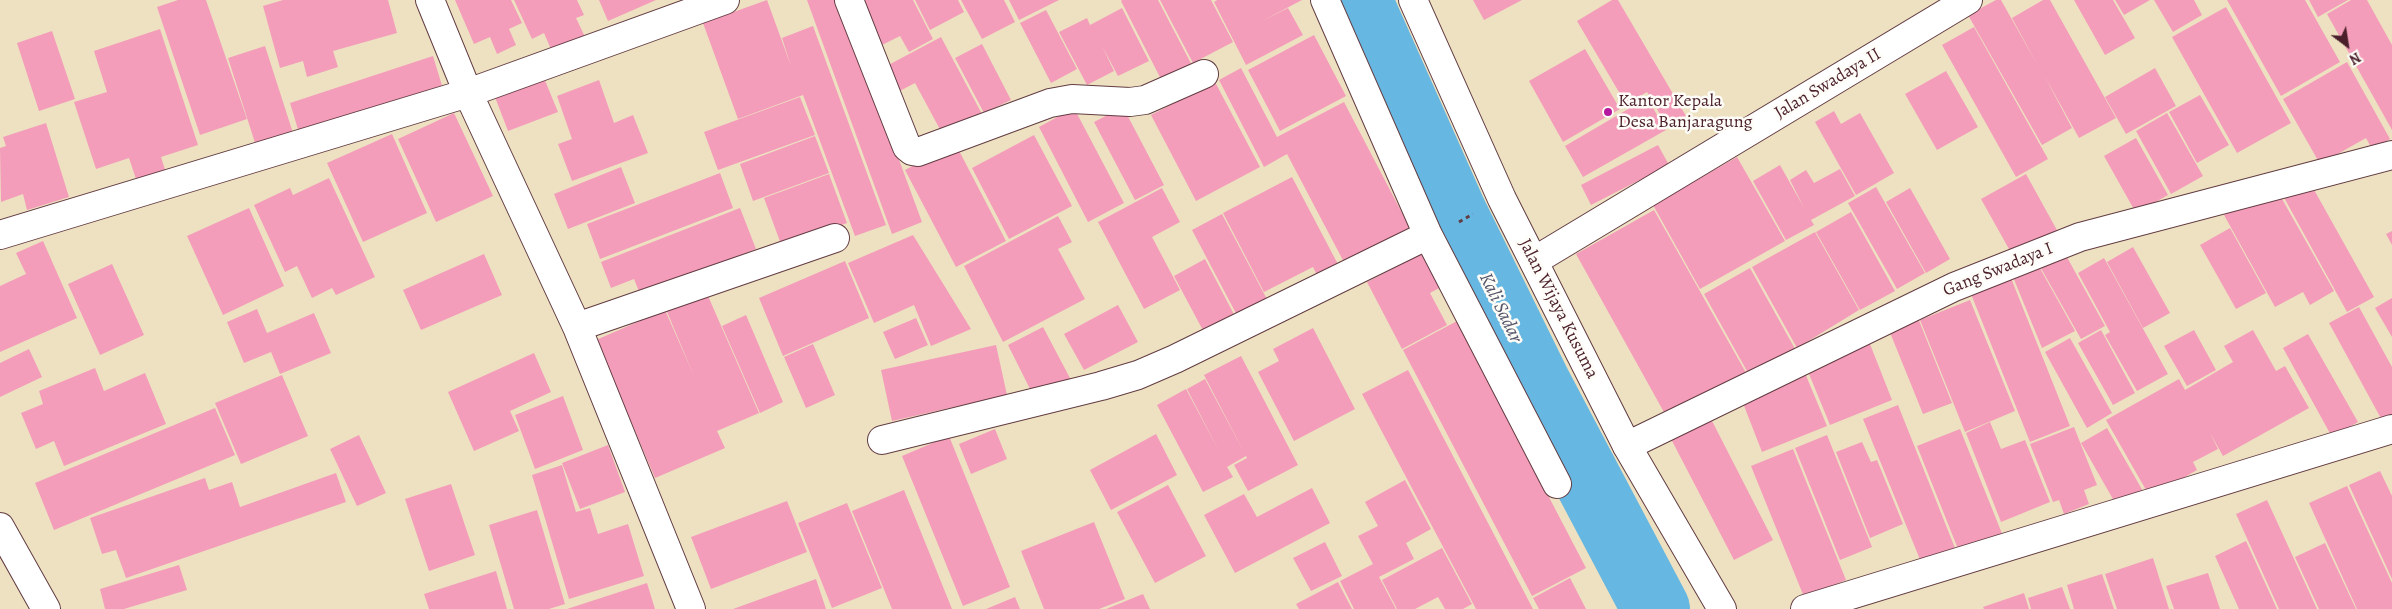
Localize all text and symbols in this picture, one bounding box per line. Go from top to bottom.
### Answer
north arrow [2322,20,2372,70]
street label: Jalan Swadaya II [1771,44,1885,124]
text: N [2346,48,2364,69]
place label: Kantor Kepala Desa Banjaragung [1618,91,1753,134]
marker: Kantor Kepala Desa Banjaragung [1602,106,1614,118]
street label: Jalan Wijaya Kusuma [1513,235,1603,383]
street label: Gang Swadaya I [1940,238,2056,302]
water label: Kali Sadar [1473,269,1527,347]

